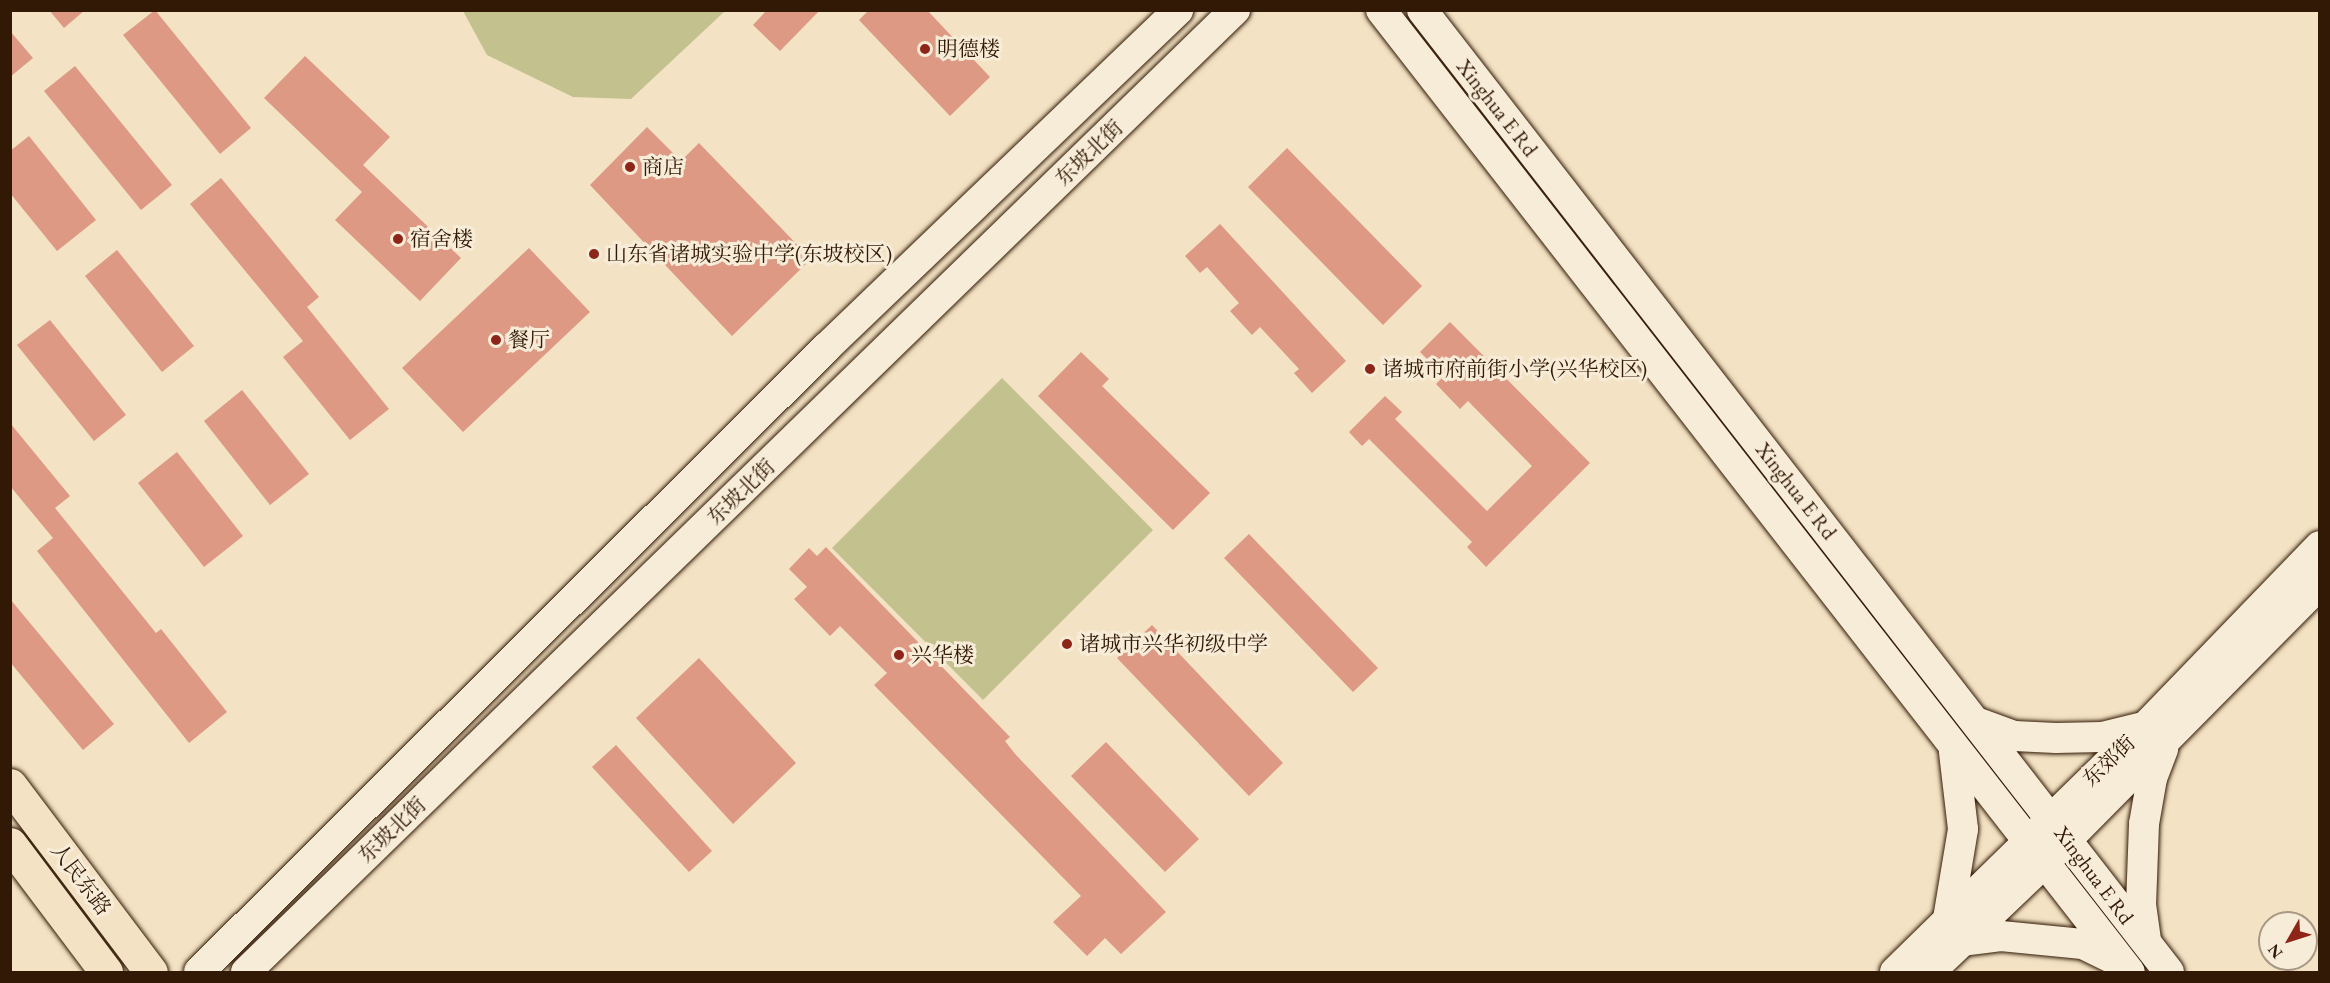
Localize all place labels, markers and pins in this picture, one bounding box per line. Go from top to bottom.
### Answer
place label: 明德楼 [937,36,1000,62]
marker: 明德楼 [918,42,932,56]
place label: 商店 [642,154,684,180]
marker: 商店 [623,160,637,174]
place label: 宿舍楼 [410,226,473,252]
marker: 宿舍楼 [391,232,405,246]
place label: 山东省诸城实验中学(东坡校区) [606,241,892,267]
marker: 山东省诸城实验中学(东坡校区) [587,247,601,261]
place label: 餐厅 [508,327,550,353]
marker: 餐厅 [489,333,503,347]
place label: 诸城市府前街小学(兴华校区) [1382,356,1647,382]
marker: 诸城市府前街小学(兴华校区) [1363,362,1377,376]
place label: 诸城市兴华初级中学 [1079,631,1268,657]
marker: 诸城市兴华初级中学 [1060,637,1074,651]
place label: 兴华楼 [911,642,974,668]
marker: 兴华楼 [892,648,906,662]

